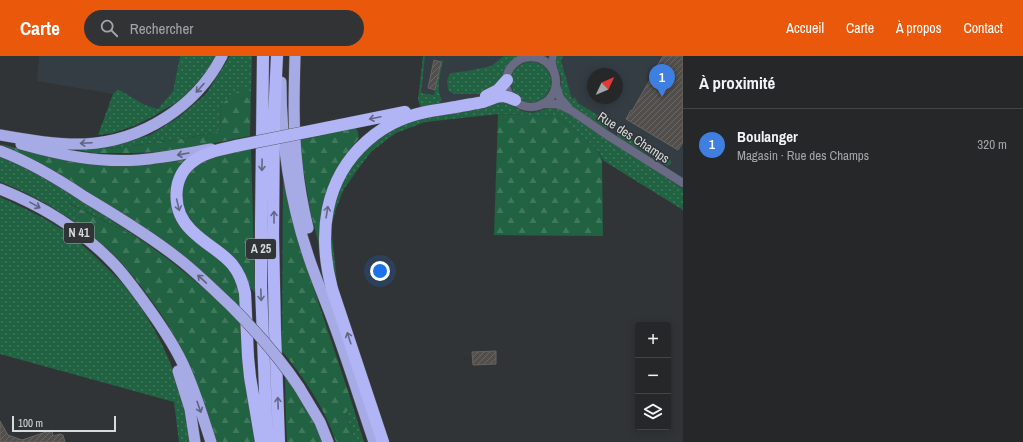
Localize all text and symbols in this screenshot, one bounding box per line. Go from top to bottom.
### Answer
search box [84,10,364,46]
text: Carte [20,15,60,41]
icon: search [98,17,120,39]
text: Rechercher [130,18,193,39]
text: Accueil [786,19,824,37]
text: Carte [846,19,874,37]
text: À propos [896,19,941,37]
text: Contact [963,19,1003,37]
pin: 1 [649,64,675,97]
north arrow [587,68,623,104]
text: À proximité [699,71,775,94]
one-way arrow [195,83,204,93]
street label: Rue des Champs [595,108,673,167]
one-way arrow [369,115,382,123]
text: Boulanger [737,126,798,147]
text: 1 [709,136,715,153]
text: 320 m [977,136,1007,153]
one-way arrow [80,140,93,147]
text: Magasin · Rue des Champs [737,147,869,164]
one-way arrow [177,150,190,158]
one-way arrow [258,158,266,171]
one-way arrow [174,198,182,211]
one-way arrow [29,202,41,209]
one-way arrow [323,206,331,219]
one-way arrow [270,211,277,224]
road number: N 41 [64,223,94,243]
road number: A 25 [246,239,276,259]
your location [370,261,390,281]
one-way arrow [197,274,207,284]
one-way arrow [257,288,265,301]
map controls [635,322,671,430]
button: + [635,322,671,358]
one-way arrow [345,332,352,345]
button: − [635,358,671,394]
button: layers [635,394,671,430]
one-way arrow [274,397,282,410]
one-way arrow [196,400,204,412]
scale bar [12,414,116,433]
text: 100 m [18,416,43,430]

